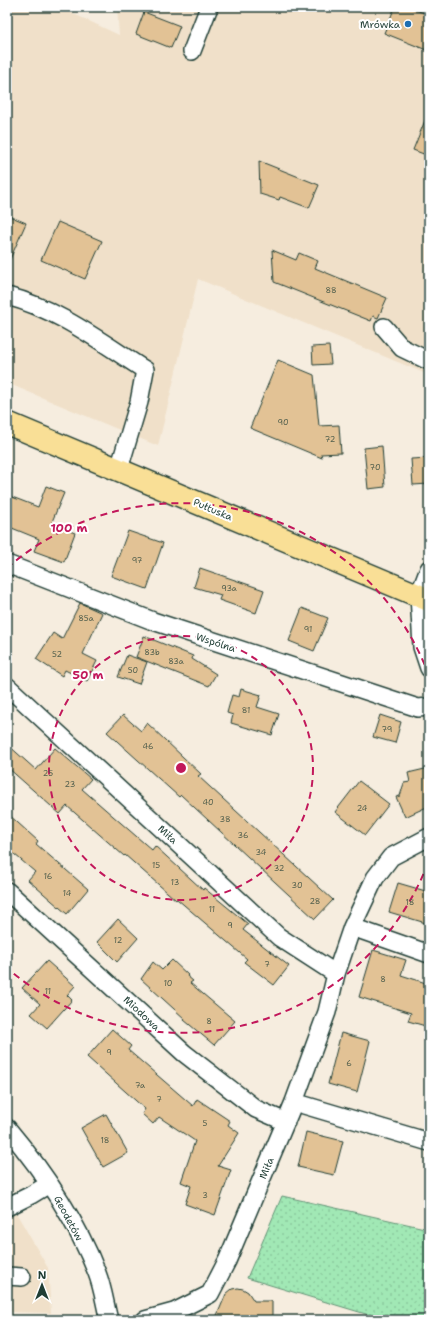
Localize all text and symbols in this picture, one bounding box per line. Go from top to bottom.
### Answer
place label: Mrówka [360,18,401,31]
marker: Mrówka [403,19,413,29]
house number: 88 [325,285,337,296]
house number: 90 [277,417,289,428]
house number: 72 [325,434,336,445]
house number: 70 [369,462,381,473]
street label: Pułtuska [191,495,235,524]
text: 100 m [51,520,88,536]
house number: 97 [132,555,143,566]
house number: 93a [221,583,237,594]
house number: 85a [78,613,94,624]
house number: 91 [304,624,312,635]
street label: Wspólna [194,630,238,655]
house number: 83b [144,647,160,658]
house number: 52 [52,649,62,660]
house number: 83a [168,656,184,667]
house number: 50 [128,665,138,676]
text: 50 m [73,667,104,683]
house number: 81 [242,705,250,716]
house number: 79 [382,724,392,735]
house number: 46 [142,741,154,752]
centre of rings [174,761,188,775]
house number: 25 [43,768,53,779]
house number: 23 [65,779,75,790]
house number: 40 [202,797,214,808]
house number: 24 [357,803,368,814]
house number: 38 [220,814,230,825]
street label: Miła [155,822,181,847]
house number: 36 [238,830,249,841]
house number: 34 [256,847,267,858]
house number: 15 [152,860,160,871]
house number: 32 [274,863,285,874]
house number: 16 [44,871,53,882]
house number: 13 [171,877,179,888]
house number: 30 [291,880,303,891]
house number: 14 [63,888,72,899]
house number: 28 [310,896,320,907]
house number: 18 [406,897,414,908]
house number: 11 [209,904,215,915]
house number: 9 [227,920,233,931]
house number: 12 [114,935,123,946]
house number: 7 [264,959,270,970]
house number: 8 [380,974,386,985]
house number: 10 [164,978,172,989]
house number: 11 [45,986,51,997]
street label: Miodowa [121,993,163,1034]
house number: 8 [206,1016,212,1027]
house number: 9 [106,1047,112,1058]
house number: 6 [346,1058,352,1069]
house number: 7a [135,1080,145,1091]
house number: 7 [156,1094,162,1105]
house number: 5 [203,1118,208,1129]
house number: 18 [101,1135,109,1146]
street label: Miła [256,1155,277,1181]
house number: 3 [202,1190,208,1201]
street label: Geodetów [51,1193,86,1243]
north arrow [22,1265,62,1305]
text: N [38,1268,47,1283]

